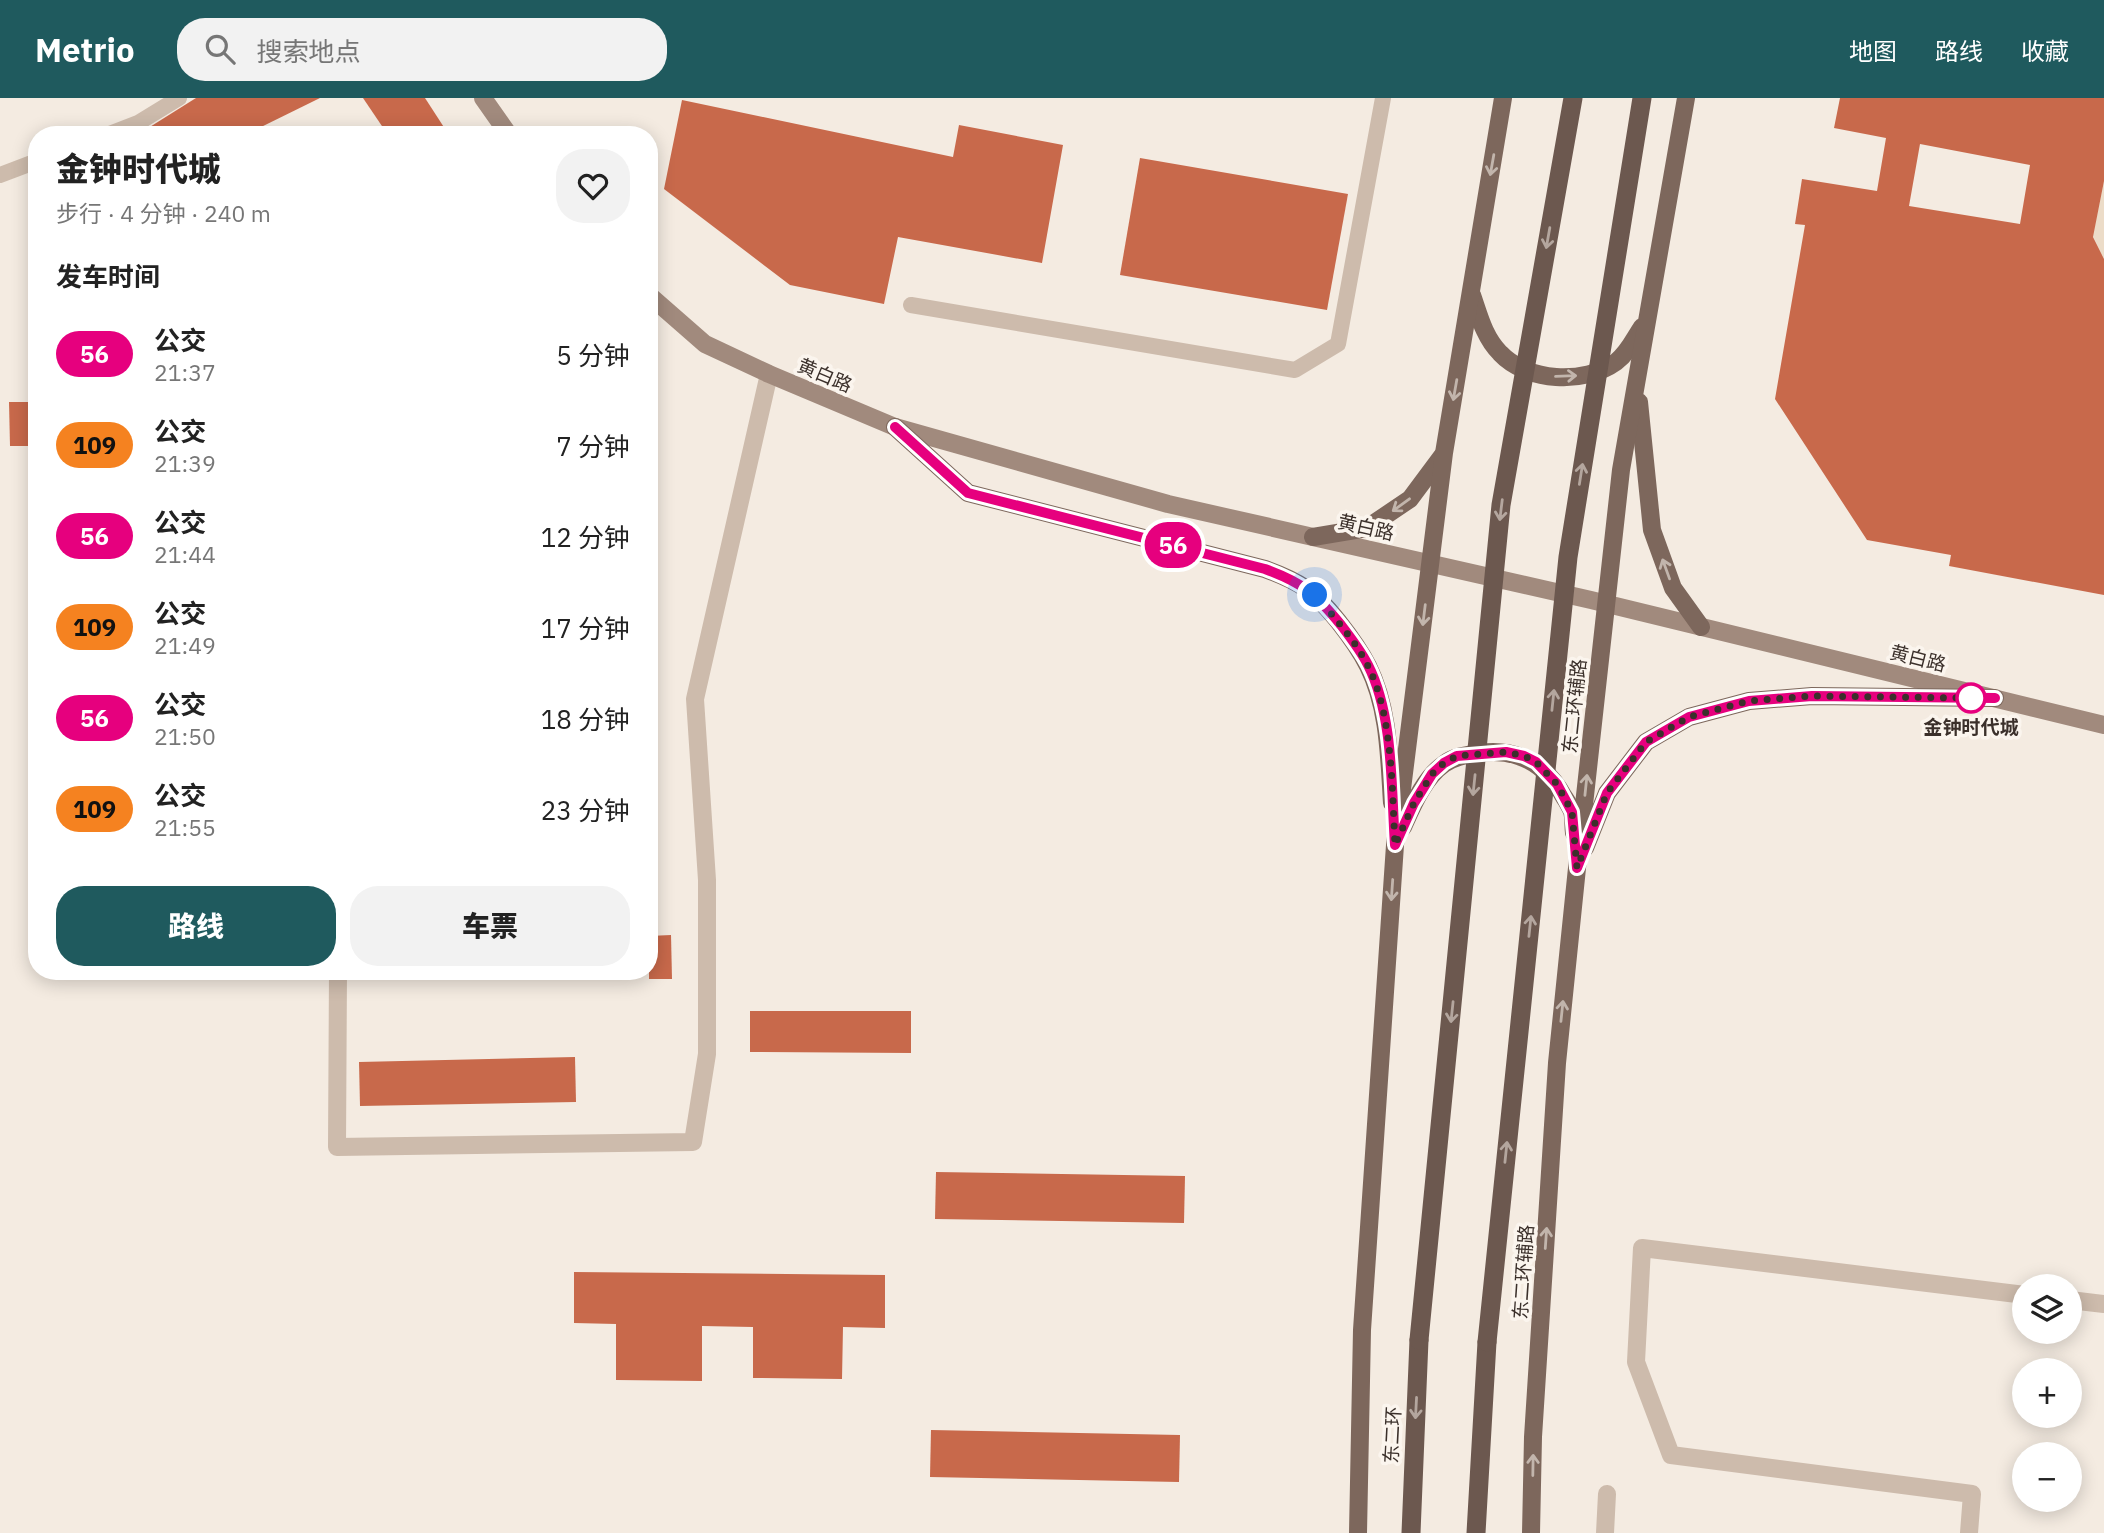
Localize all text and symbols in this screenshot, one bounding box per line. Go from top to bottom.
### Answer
search box [177,18,667,81]
text: Metrio [35,28,135,71]
icon: search [201,30,239,68]
text: 搜索地点 [257,34,361,68]
text: 地图 [1849,35,1897,67]
text: 路线 [1935,35,1983,67]
text: 收藏 [2021,35,2069,67]
text: 金钟时代城 [56,147,221,190]
button: heart [556,149,630,223]
one-way arrow [1485,153,1498,176]
text: 步行 · 4 分钟 · 240 m [56,198,271,228]
one-way arrow [1541,226,1555,249]
text: 发车时间 [56,259,160,293]
text: 公交 [154,323,206,357]
text: 56 [80,338,109,370]
text: 5 分钟 [556,338,630,372]
street label: 黄白路 [794,353,856,397]
text: 21:37 [154,357,216,387]
one-way arrow [1555,370,1578,383]
one-way arrow [1448,378,1461,401]
text: 公交 [154,414,206,448]
text: 109 [73,429,116,461]
text: 7 分钟 [556,429,630,463]
text: 21:39 [154,448,216,478]
one-way arrow [1575,463,1588,486]
one-way arrow [1391,497,1410,512]
one-way arrow [1494,498,1507,521]
text: 公交 [154,505,206,539]
street label: 黄白路 [1336,509,1396,545]
text: 56 [80,520,109,552]
text: 12 分钟 [541,520,630,554]
line badge: 56 [1142,522,1204,568]
text: 56 [1159,529,1187,561]
text: 21:44 [154,539,216,569]
one-way arrow [1659,558,1672,580]
your location [1297,577,1332,612]
text: 公交 [154,596,206,630]
one-way arrow [1417,603,1430,626]
text: 109 [73,611,116,643]
text: 17 分钟 [541,611,630,645]
text: 21:49 [154,630,216,660]
street label: 黄白路 [1887,639,1949,677]
street label: 东二环辅路 [1557,657,1591,755]
marker: 金钟时代城 [1956,683,1986,713]
text: 公交 [154,687,206,721]
one-way arrow [1547,689,1560,711]
text: 56 [80,702,109,734]
text: 18 分钟 [541,702,630,736]
place label: 金钟时代城 [1923,715,2019,739]
text: 21:50 [154,721,216,751]
one-way arrow [1467,773,1480,796]
one-way arrow [1580,774,1593,796]
text: 公交 [154,778,206,812]
text: 109 [73,793,116,825]
text: 23 分钟 [541,793,630,827]
text: 21:55 [154,812,216,842]
one-way arrow [1385,878,1398,900]
button: 路线 [56,886,336,966]
button: 车票 [350,886,630,966]
one-way arrow [1523,915,1536,938]
one-way arrow [1445,1000,1458,1022]
one-way arrow [1556,1000,1569,1023]
one-way arrow [1500,1141,1513,1164]
street label: 东二环辅路 [1508,1224,1538,1320]
one-way arrow [1540,1227,1553,1249]
map controls [2012,1274,2082,1512]
button: layers [2012,1274,2082,1344]
button: + [2012,1358,2082,1428]
one-way arrow [1410,1396,1423,1419]
street label: 东二环 [1379,1406,1405,1464]
button: − [2012,1442,2082,1512]
one-way arrow [1526,1454,1540,1477]

